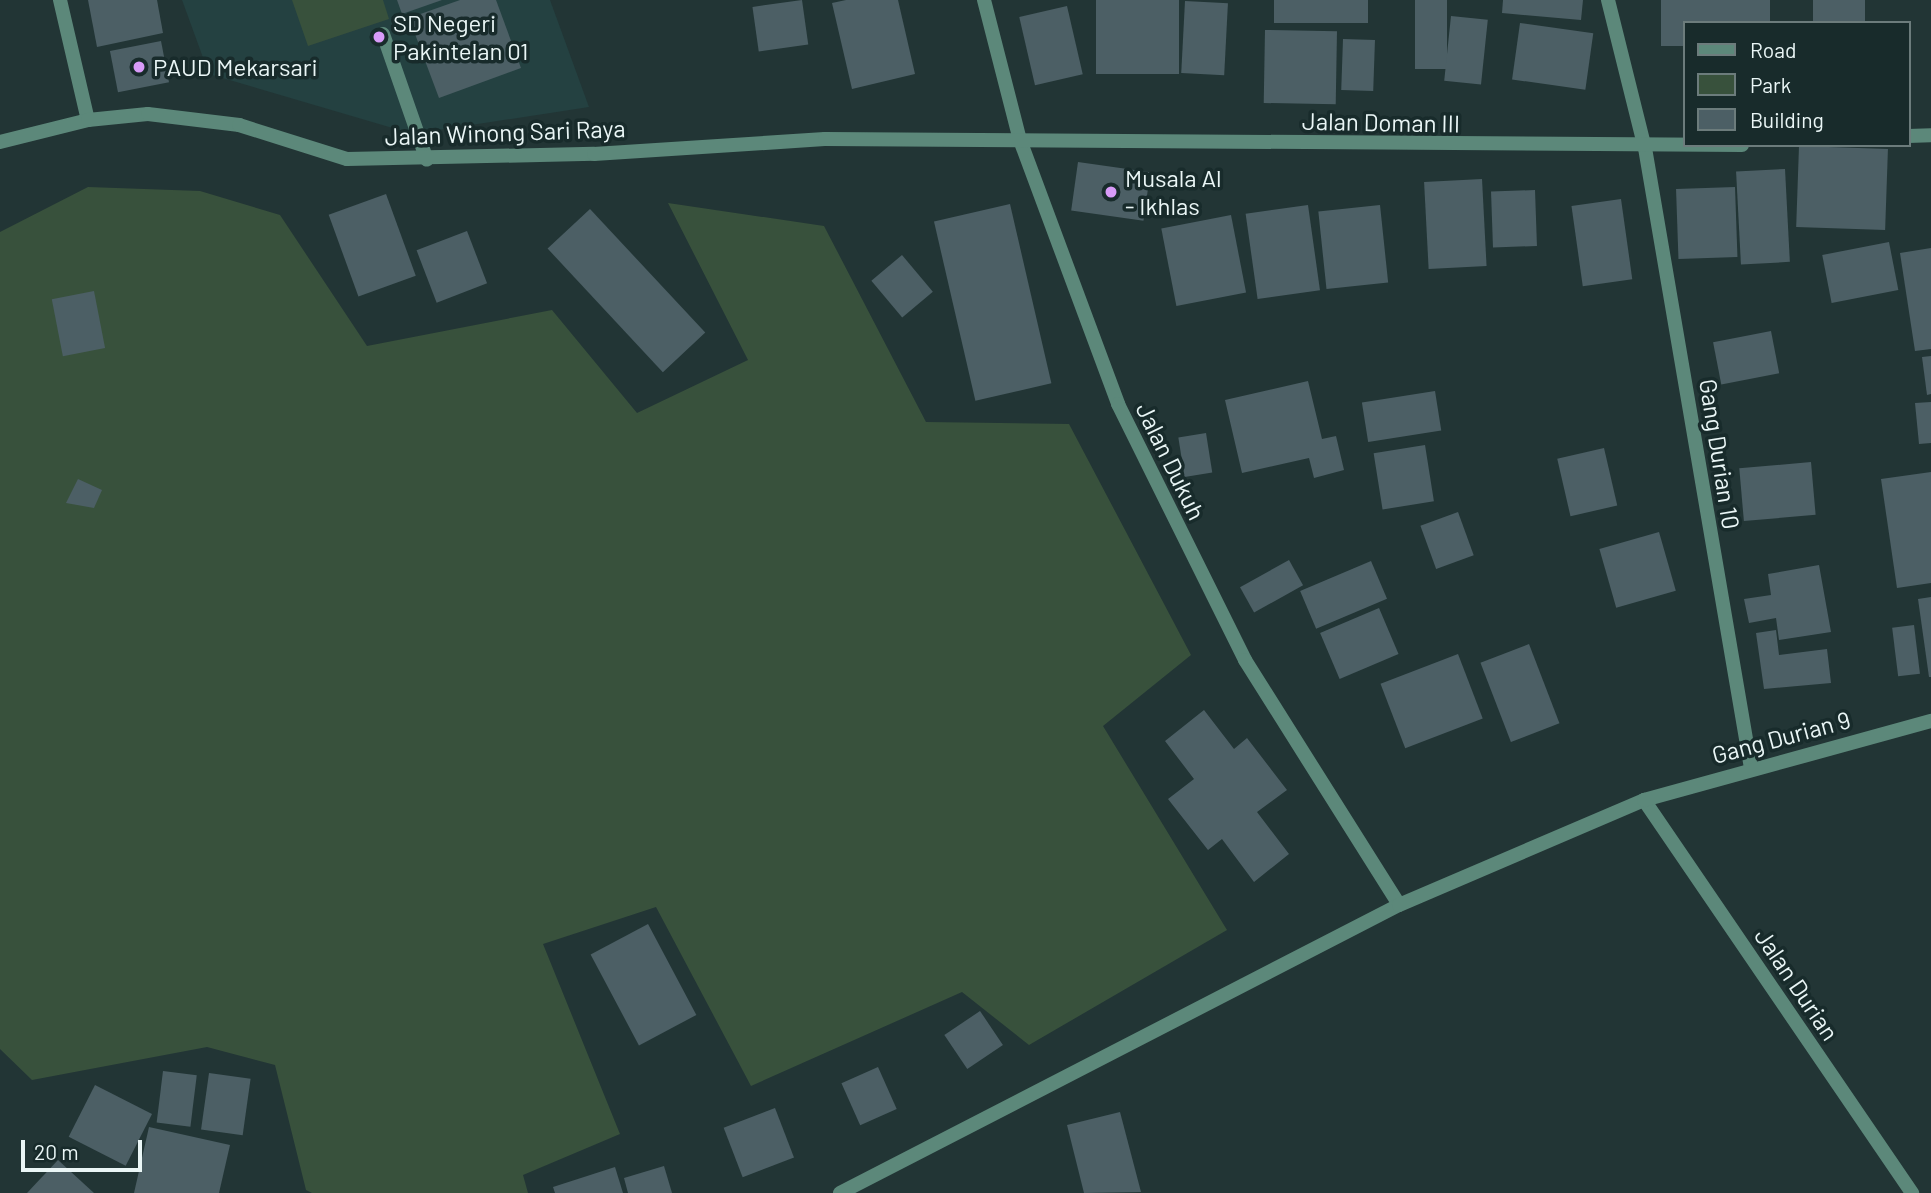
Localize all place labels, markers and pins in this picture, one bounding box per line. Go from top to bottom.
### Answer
place label: SD Negeri Pakintelan 01 [393,9,528,65]
marker: SD Negeri Pakintelan 01 [371,29,387,45]
place label: PAUD Mekarsari [153,53,318,81]
marker: PAUD Mekarsari [131,59,147,75]
place label: Musala Al - Ikhlas [1125,164,1222,220]
marker: Musala Al - Ikhlas [1103,184,1119,200]

